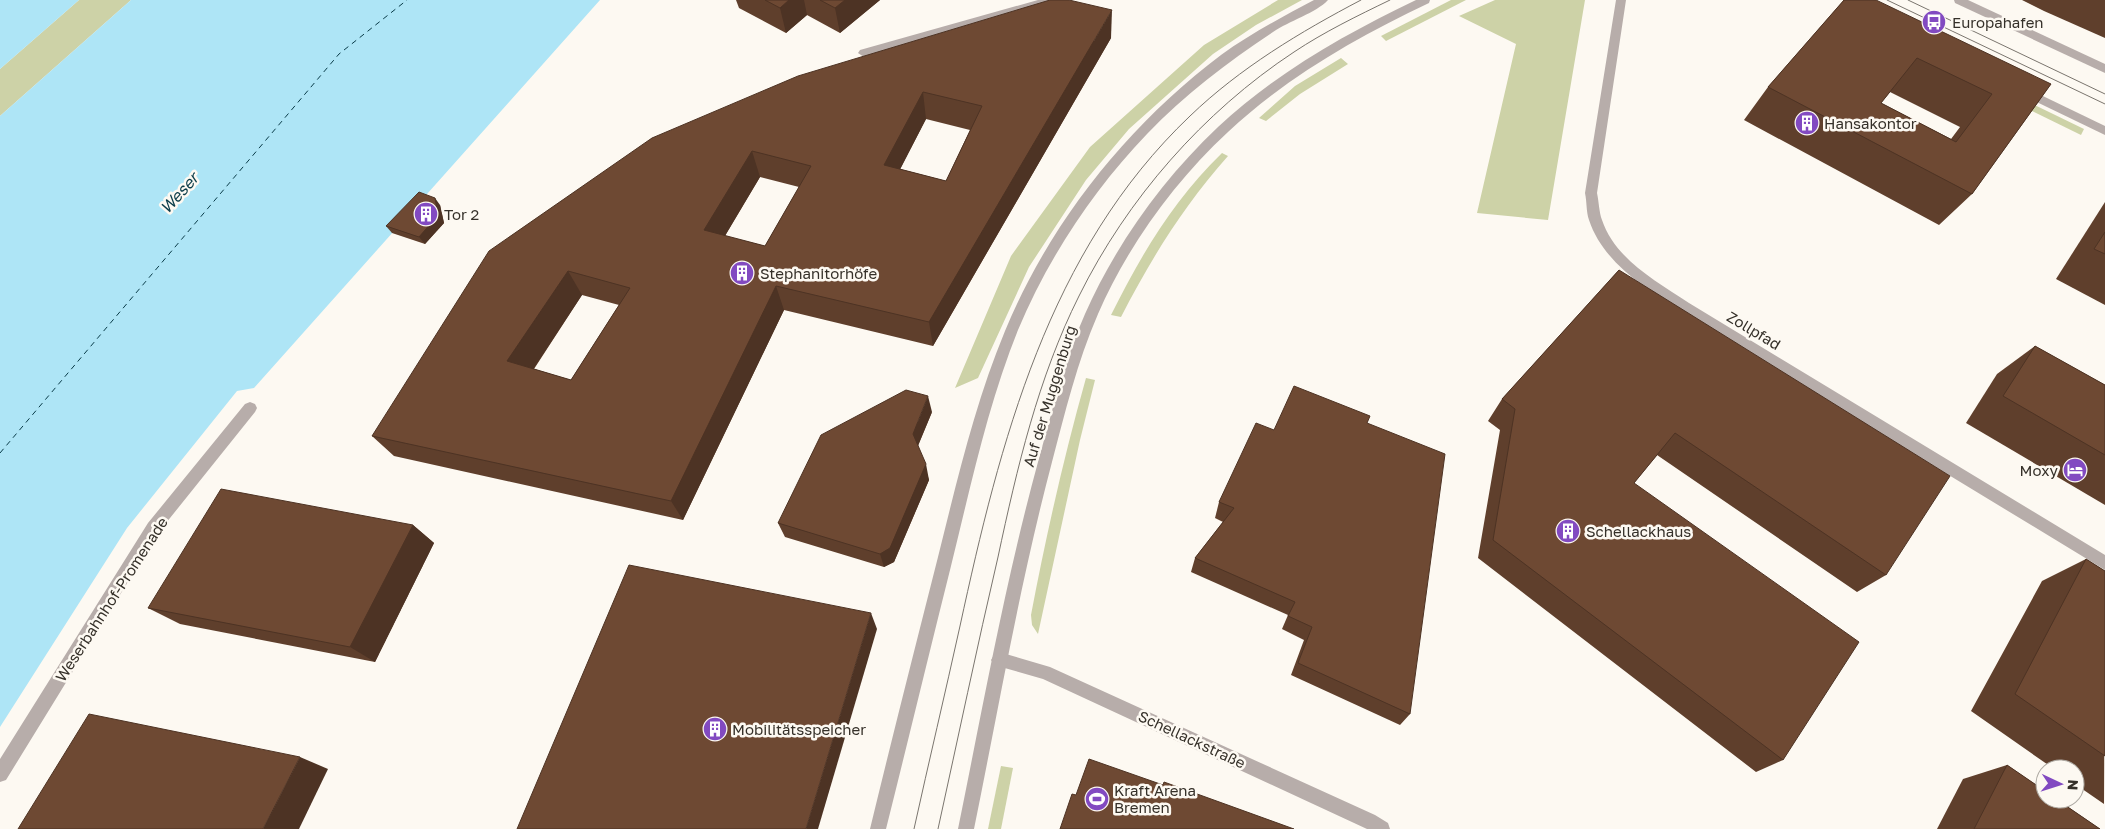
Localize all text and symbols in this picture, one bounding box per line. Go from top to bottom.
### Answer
bus stop icon: Europahafen [1921,9,1947,35]
place label: Europahafen [1952,13,2044,31]
building icon: Hansakontor [1794,110,1820,136]
place label: Hansakontor [1824,114,1917,132]
water label: Weser [156,166,204,218]
building icon: Tor 2 [413,201,439,227]
place label: Tor 2 [444,205,479,223]
building icon: Stephanitorhöfe [729,260,755,286]
place label: Stephanitorhöfe [760,264,877,282]
street label: Zollpfad [1724,307,1784,353]
street label: Auf der Muggenburg [1019,323,1079,469]
hotel icon: Moxy [2062,457,2088,483]
place label: Moxy [2020,461,2059,479]
street label: Weserbahnhof-Promenade [51,513,171,685]
building icon: Schellackhaus [1555,518,1581,544]
place label: Schellackhaus [1586,522,1691,540]
street label: Schellackstraße [1136,706,1249,772]
building icon: Mobilitätsspeicher [702,716,728,742]
place label: Mobilitätsspeicher [732,720,866,738]
north arrow [2035,759,2085,809]
text: N [2065,779,2082,791]
place label: Kraft Arena Bremen [1114,781,1196,816]
sports icon: Kraft Arena Bremen [1084,786,1110,812]

